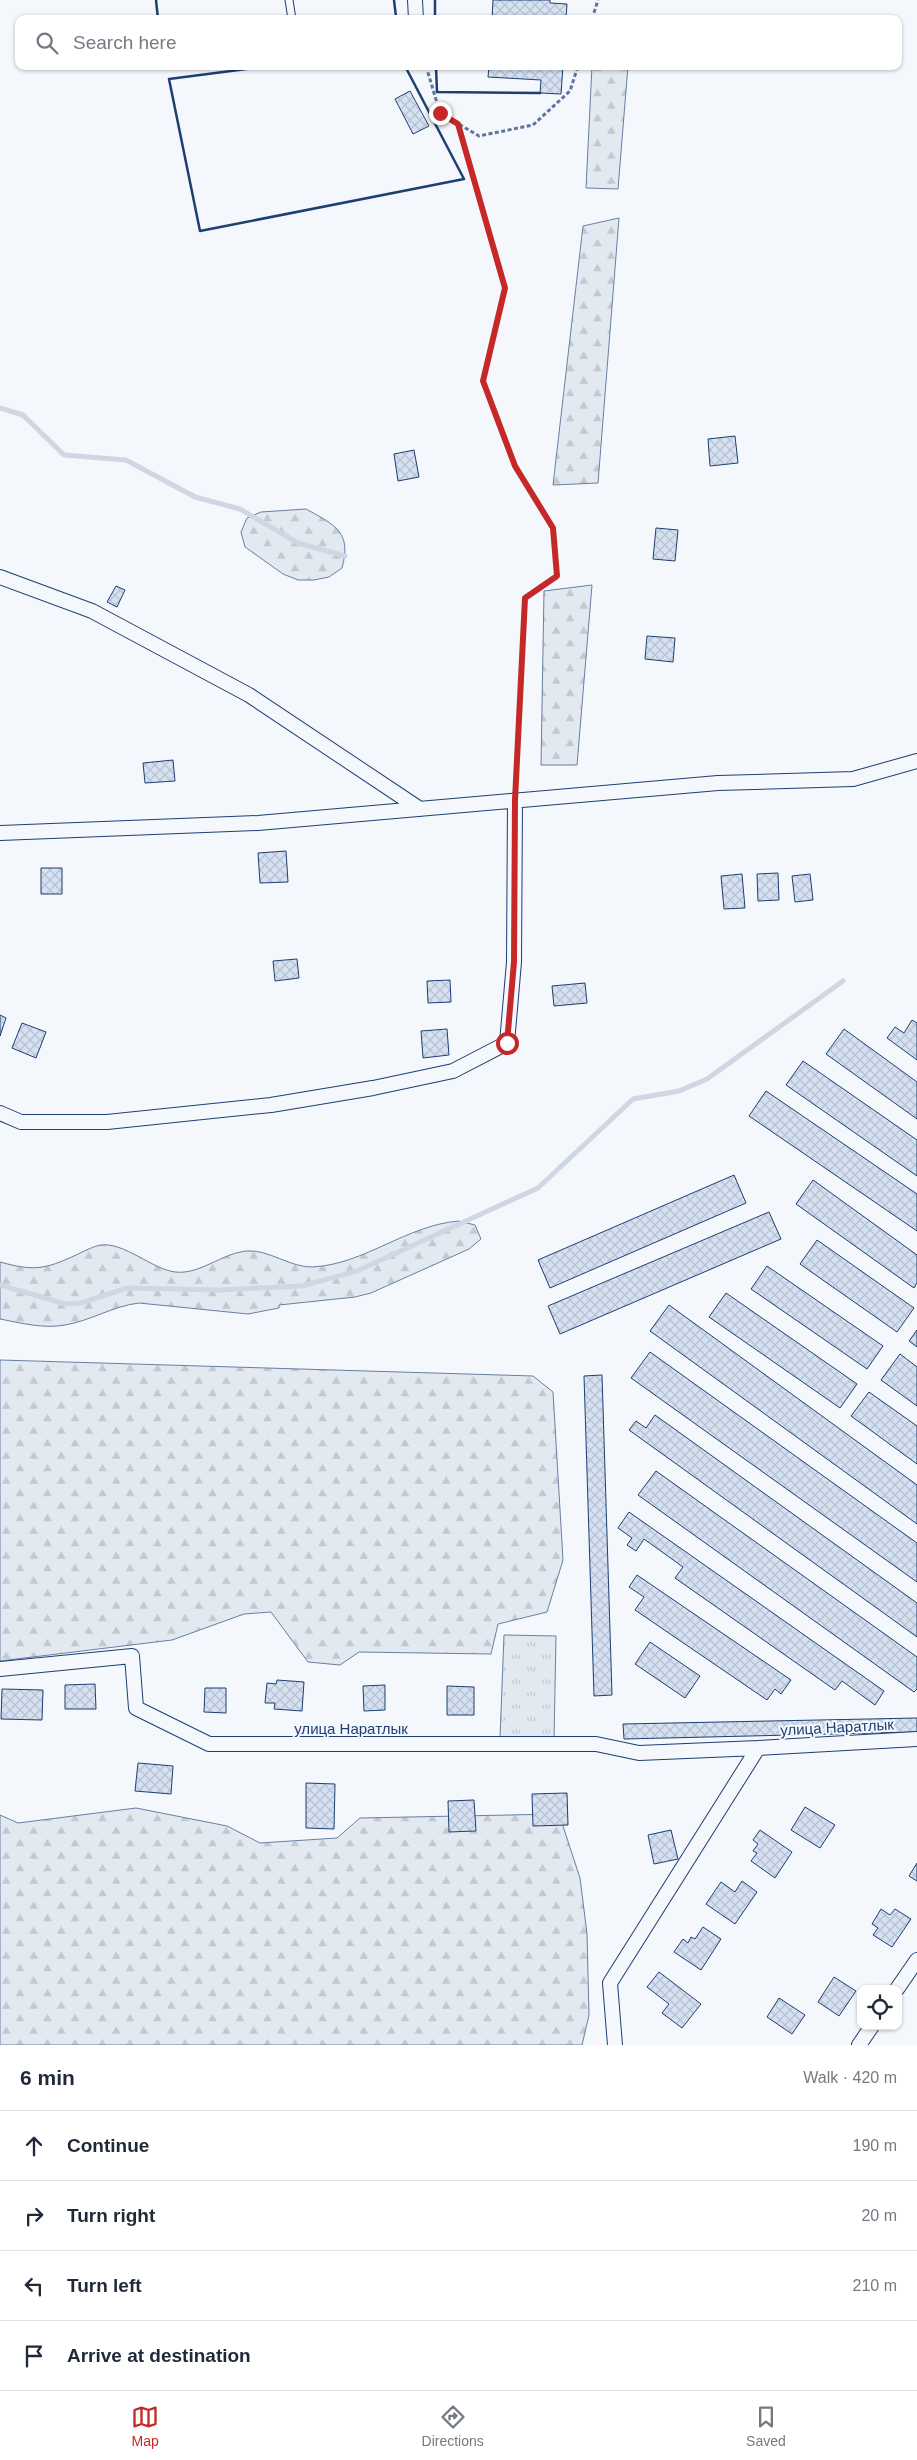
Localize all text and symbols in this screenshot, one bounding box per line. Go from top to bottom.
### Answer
search box [15,15,902,70]
icon: search [33,29,61,57]
text: Search here [73,32,177,53]
route end [429,102,452,125]
route start [496,1032,519,1055]
street label: улица Наратлык [780,1716,895,1738]
street label: улица Наратлык [294,1720,408,1737]
map controls [857,1985,902,2030]
button: locate [857,1985,902,2030]
text: 6 min [20,2066,75,2089]
text: Walk · 420 m [803,2069,897,2086]
icon: ahead [20,2132,48,2160]
text: Continue [67,2135,149,2156]
text: 190 m [853,2137,897,2154]
icon: right [20,2202,48,2230]
text: Turn right [67,2205,155,2226]
text: 20 m [861,2207,897,2224]
icon: left [20,2272,48,2300]
text: Turn left [67,2275,142,2296]
text: 210 m [853,2277,897,2294]
icon: arrive [20,2342,48,2370]
text: Arrive at destination [67,2345,251,2366]
tab: Map [131,2403,159,2449]
tab: Directions [422,2403,484,2449]
tab: Saved [746,2403,786,2449]

